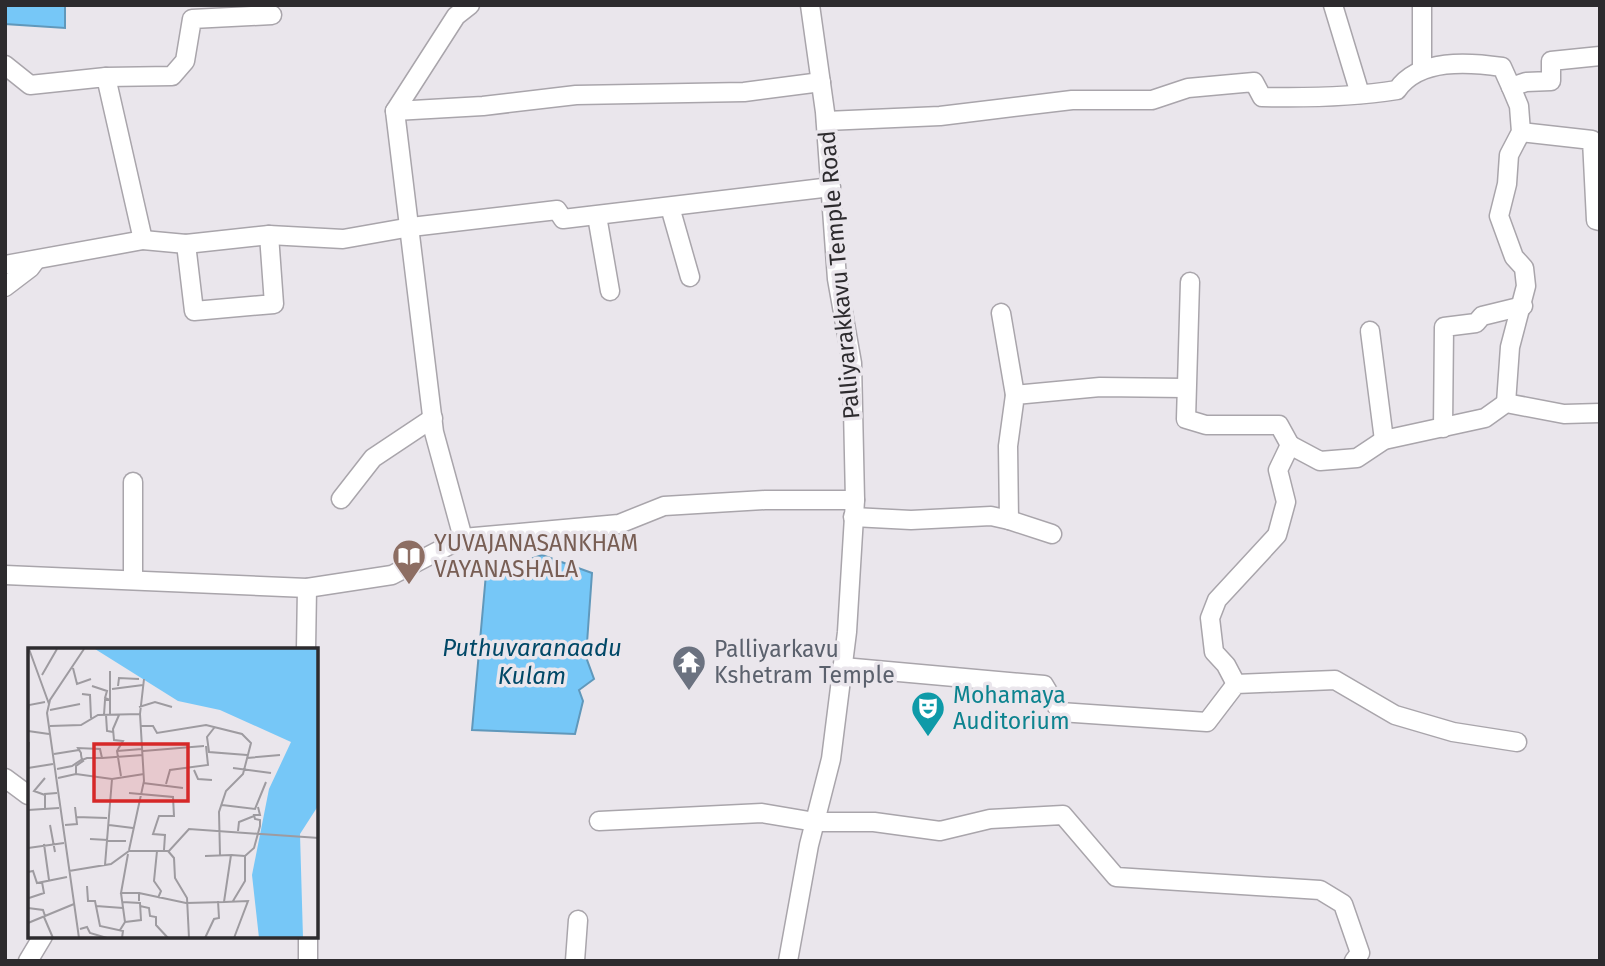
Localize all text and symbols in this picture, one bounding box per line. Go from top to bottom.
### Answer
street label: Palliyarakkavu Temple Road [812,130,866,420]
place label: YUVAJANASANKHAM VAYANASHALA [434,529,638,583]
library icon: YUVAJANASANKHAM VAYANASHALA [390,537,428,586]
water label: Puthuvaranaadu Kulam [442,634,622,690]
place label: Palliyarkavu Kshetram Temple [714,635,895,689]
temple icon: Palliyarkavu Kshetram Temple [670,643,708,692]
inset map [28,648,318,938]
place label: Mohamaya Auditorium [953,681,1070,735]
theatre icon: Mohamaya Auditorium [909,689,947,738]

